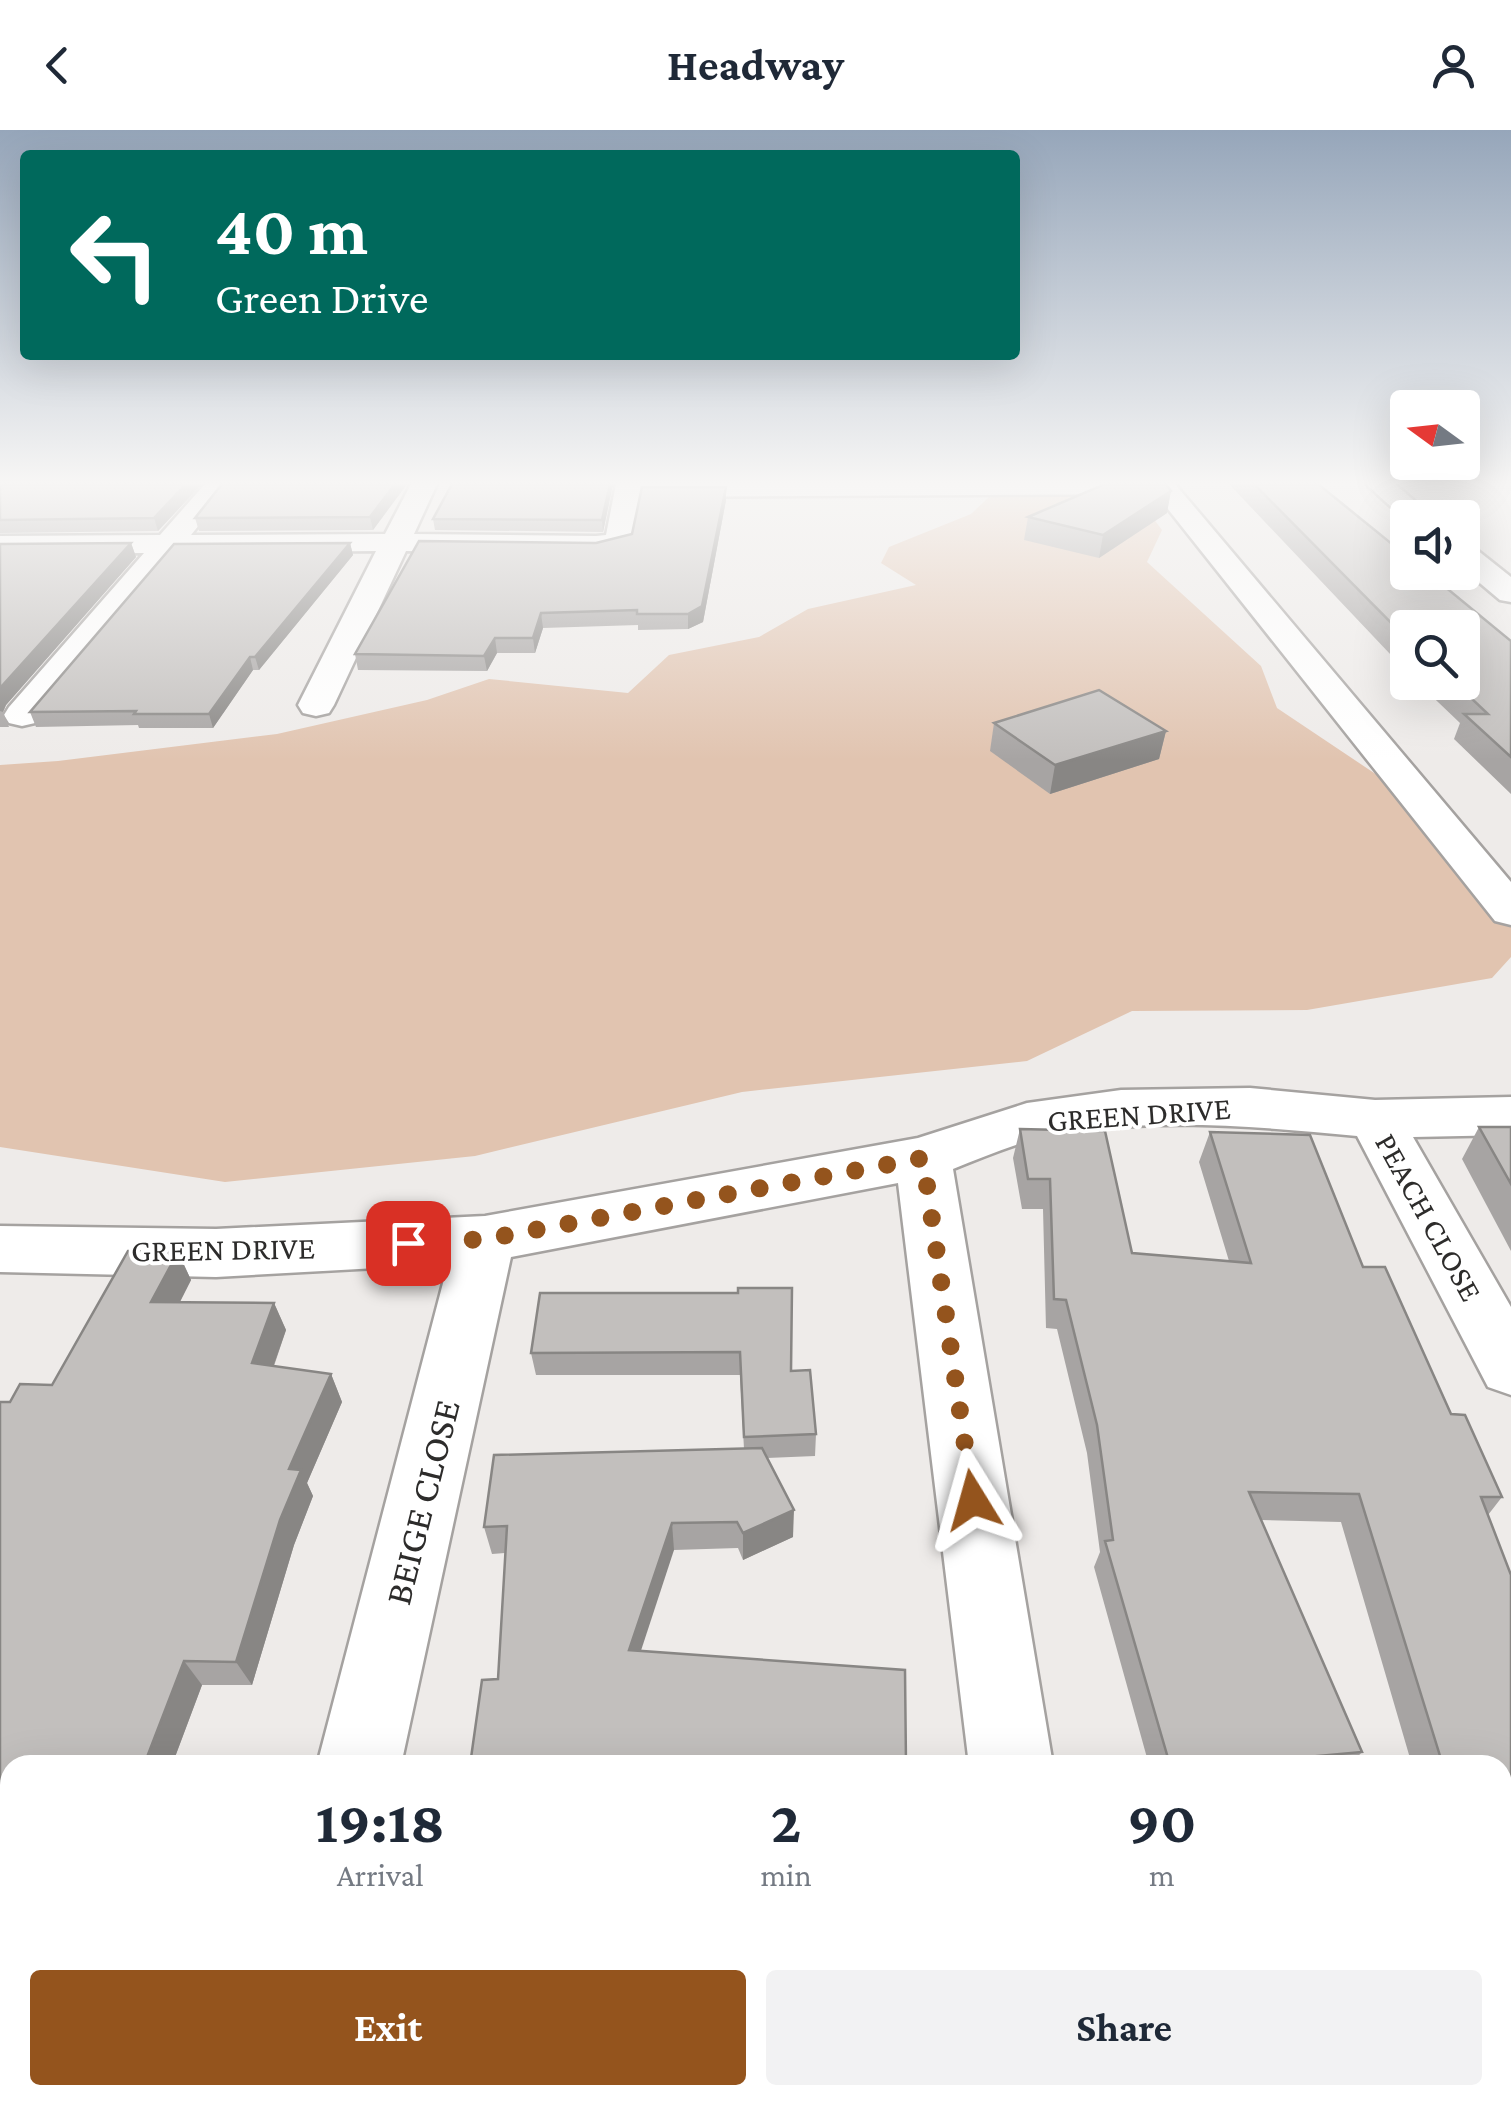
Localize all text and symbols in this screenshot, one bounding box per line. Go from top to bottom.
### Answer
icon: back [30,38,85,93]
icon: person [1426,38,1481,93]
text: Headway [667,40,844,90]
icon: left [50,190,180,320]
text: 40 m [215,191,368,269]
text: Green Drive [215,273,429,323]
north arrow [1390,390,1480,480]
map controls [1390,390,1480,700]
button: sound [1390,500,1480,590]
button: search [1390,610,1480,700]
street label: GREEN DRIVE [1046,1090,1232,1138]
street label: PEACH CLOSE [1368,1127,1490,1307]
pin [366,1201,451,1286]
icon: arrive [381,1216,436,1271]
street label: GREEN DRIVE [131,1229,315,1269]
street label: BEIGE CLOSE [376,1395,468,1609]
position arrow [921,1448,1025,1552]
text: 19:18 [316,1788,445,1855]
text: 2 [771,1788,801,1855]
text: 90 [1127,1788,1196,1855]
text: Arrival [337,1857,424,1893]
text: min [760,1857,812,1893]
text: m [1149,1857,1175,1893]
button: Exit [30,1970,746,2085]
button: Share [766,1970,1482,2085]

